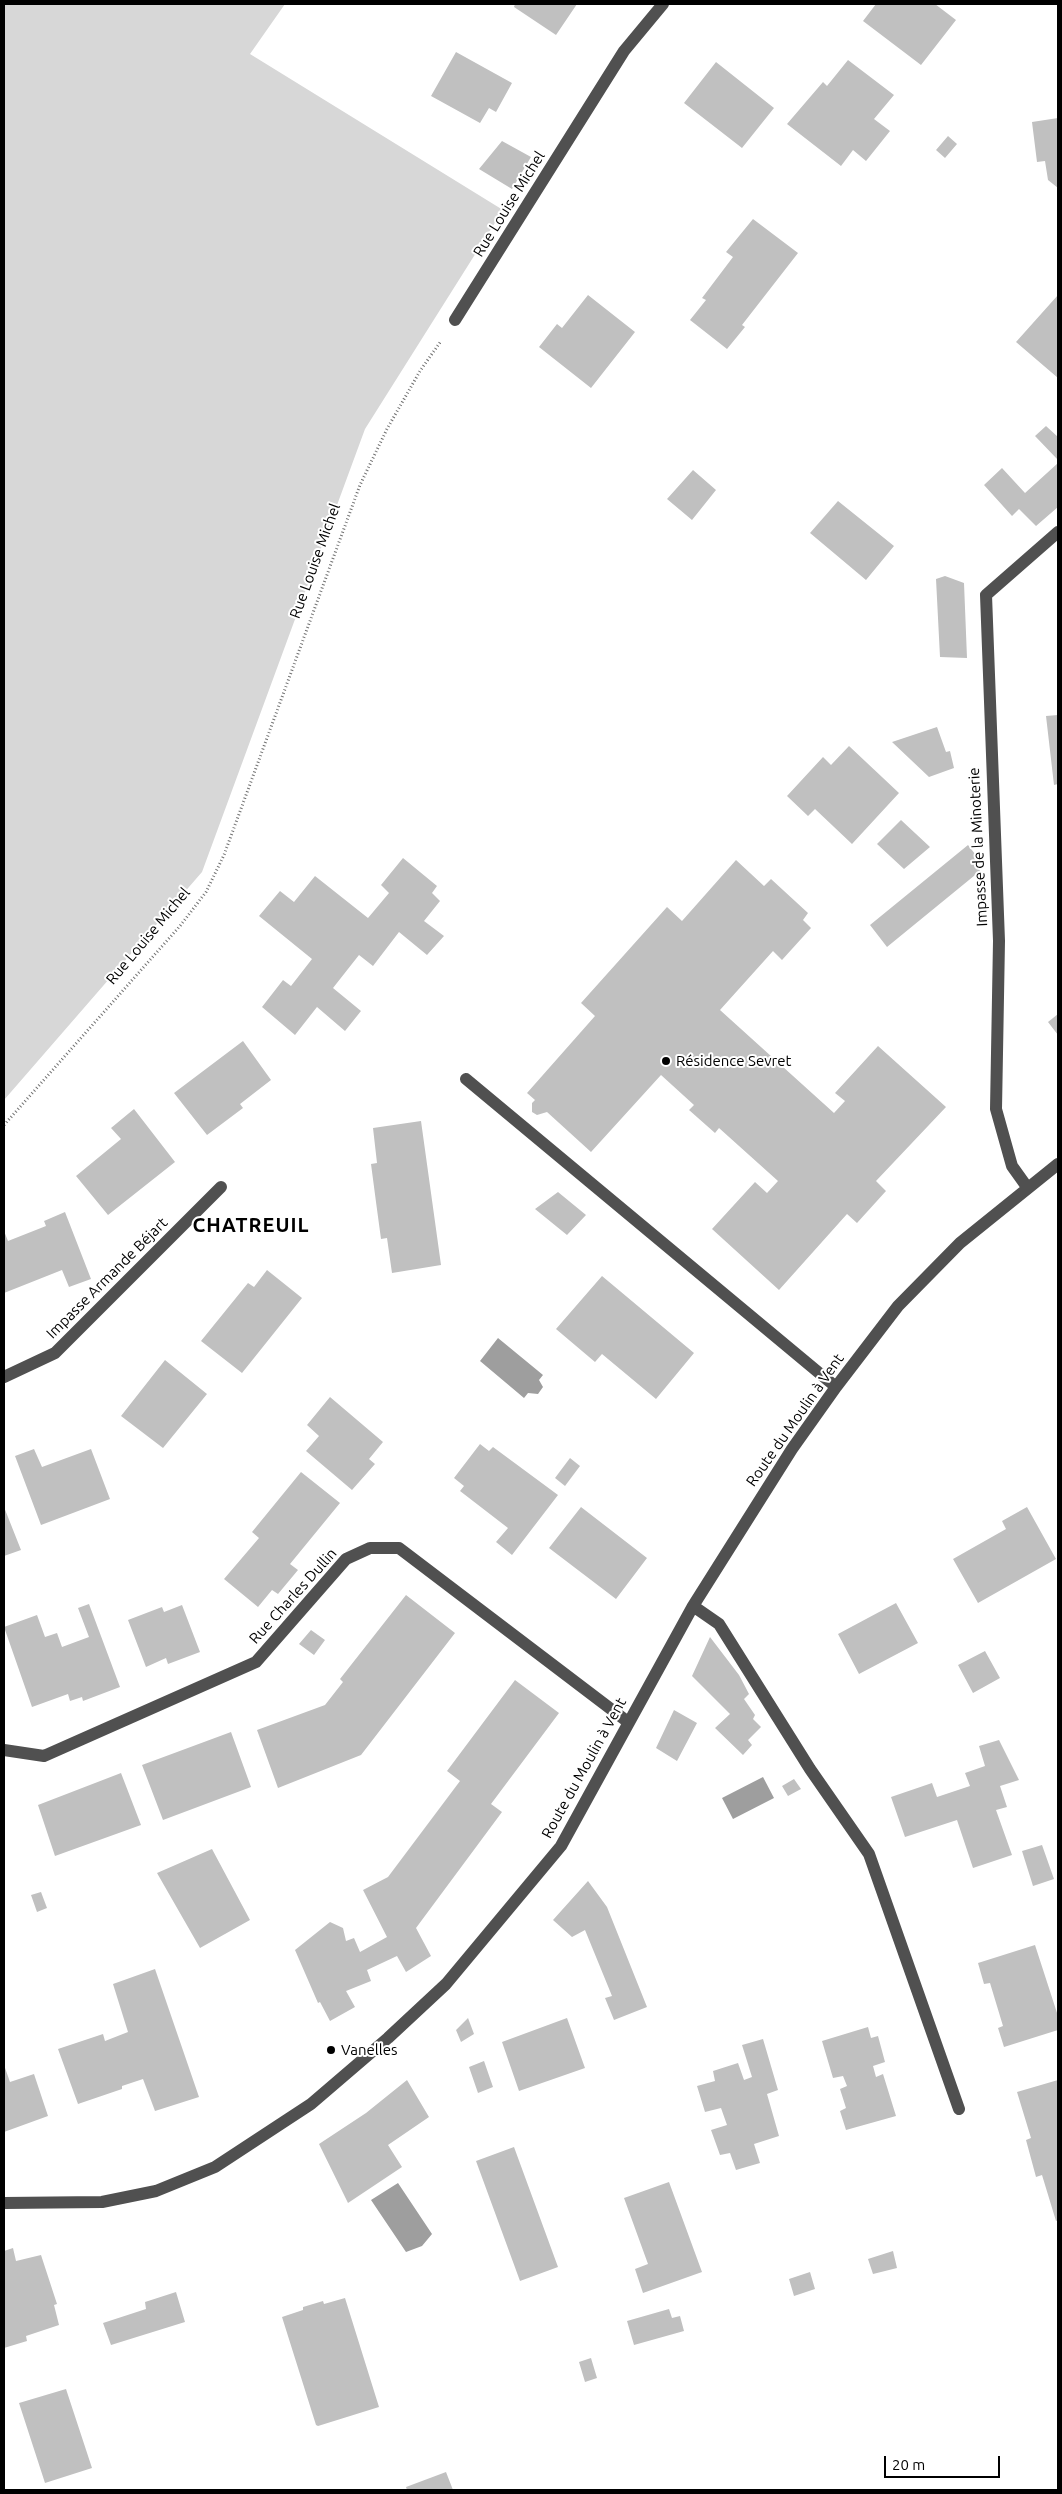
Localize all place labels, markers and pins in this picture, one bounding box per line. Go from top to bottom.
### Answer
place label: Résidence Sevret [676,1052,791,1070]
marker: Résidence Sevret [660,1055,672,1067]
place label: Vanelles [341,2041,397,2059]
marker: Vanelles [325,2044,337,2056]

